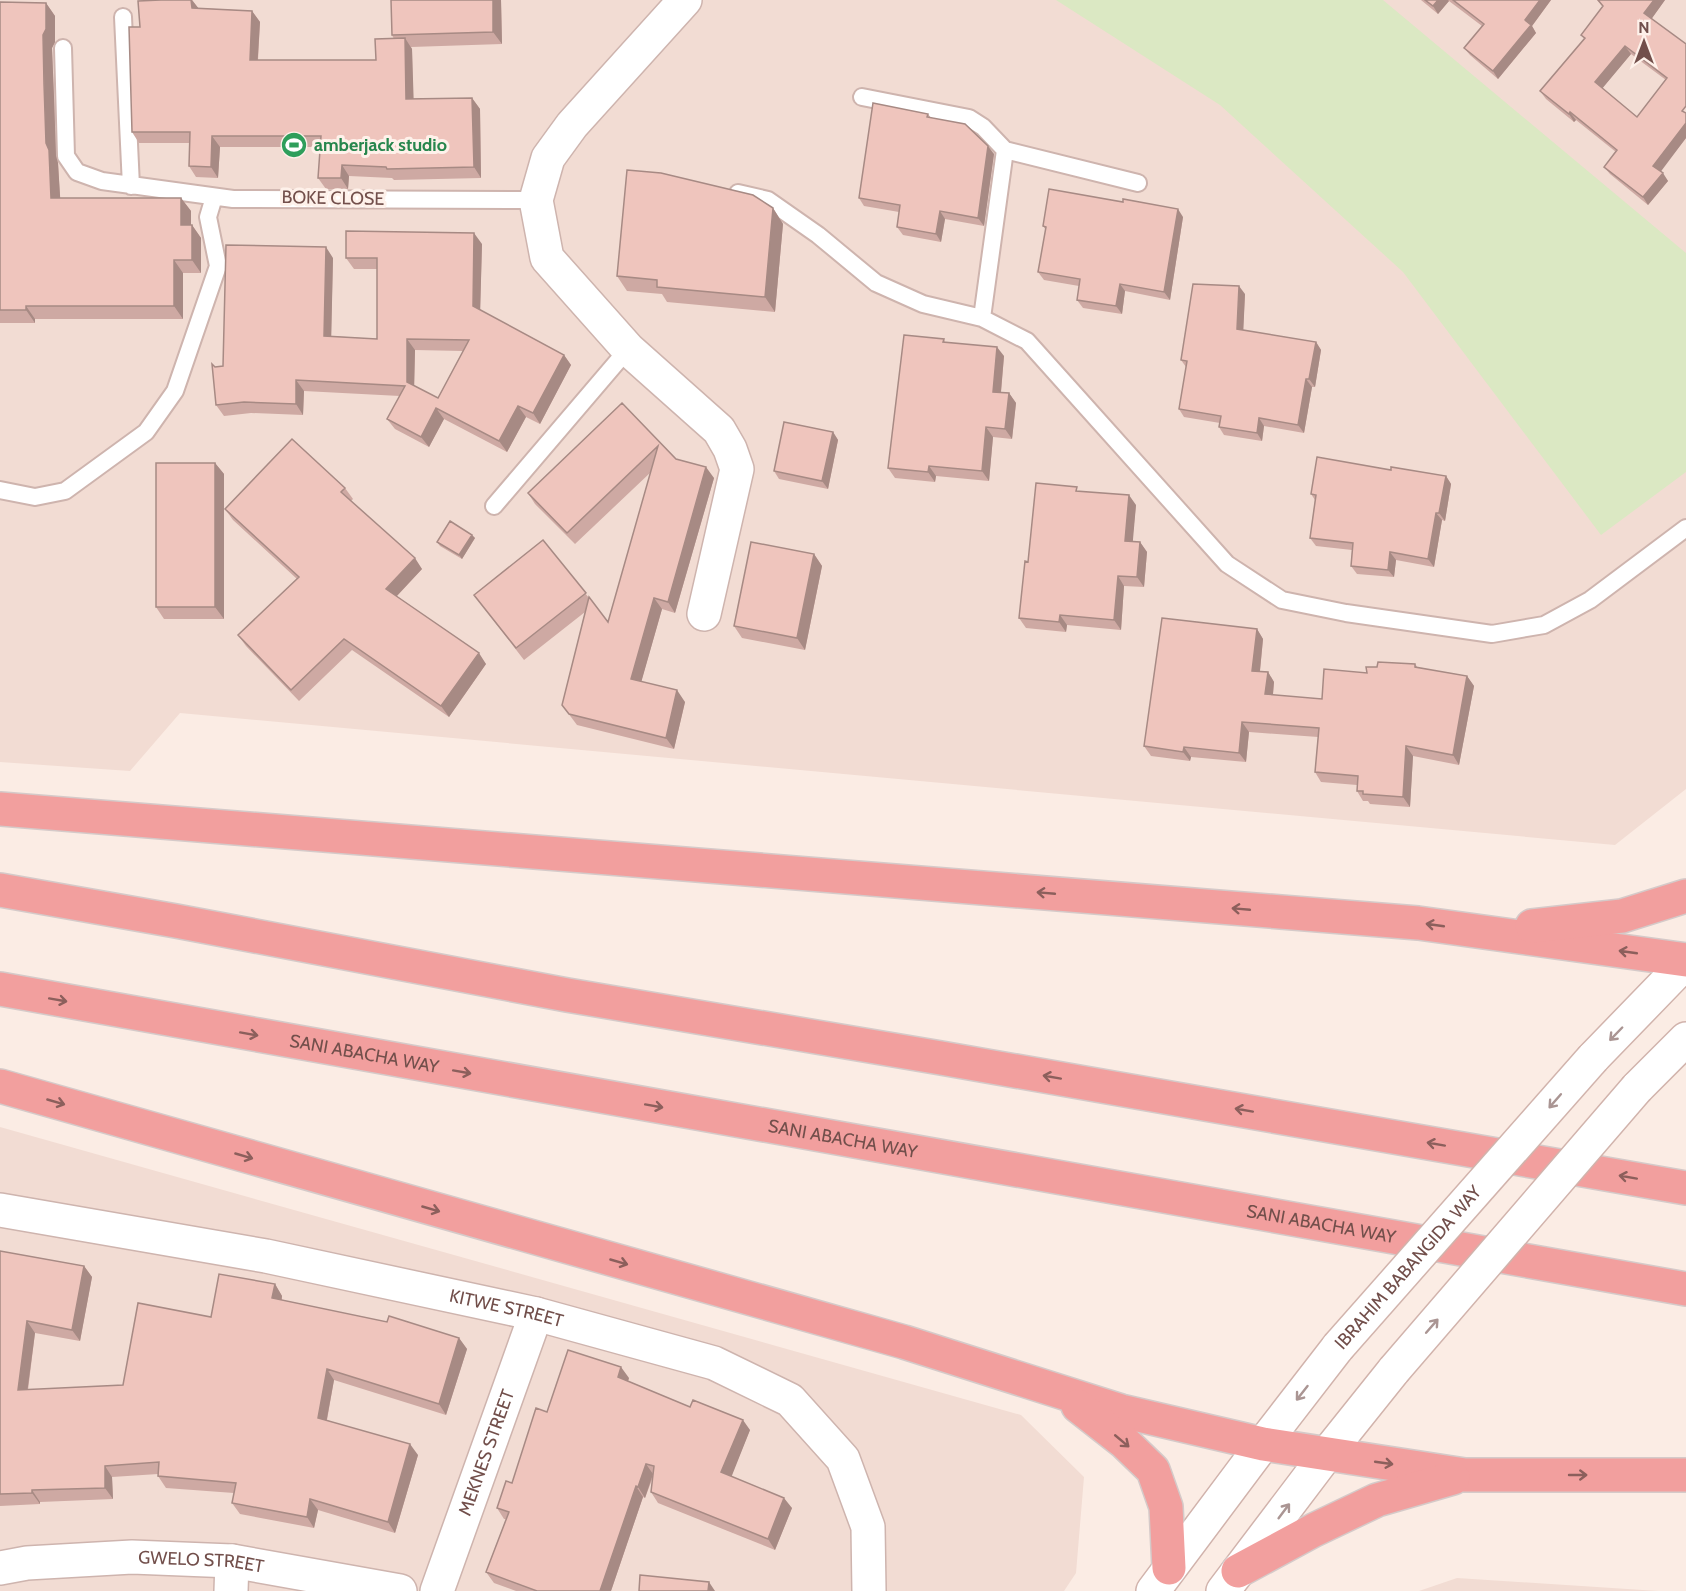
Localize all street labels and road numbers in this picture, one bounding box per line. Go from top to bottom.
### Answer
street label: BOKE CLOSE [281,186,385,210]
street label: SANI ABACHA WAY [288,1030,441,1078]
street label: SANI ABACHA WAY [766,1115,920,1163]
street label: IBRAHIM BABANGIDA WAY [1330,1181,1487,1354]
street label: SANI ABACHA WAY [1245,1200,1398,1248]
street label: KITWE STREET [448,1285,566,1332]
street label: MEKNES STREET [454,1386,519,1519]
street label: GWELO STREET [138,1546,266,1578]

